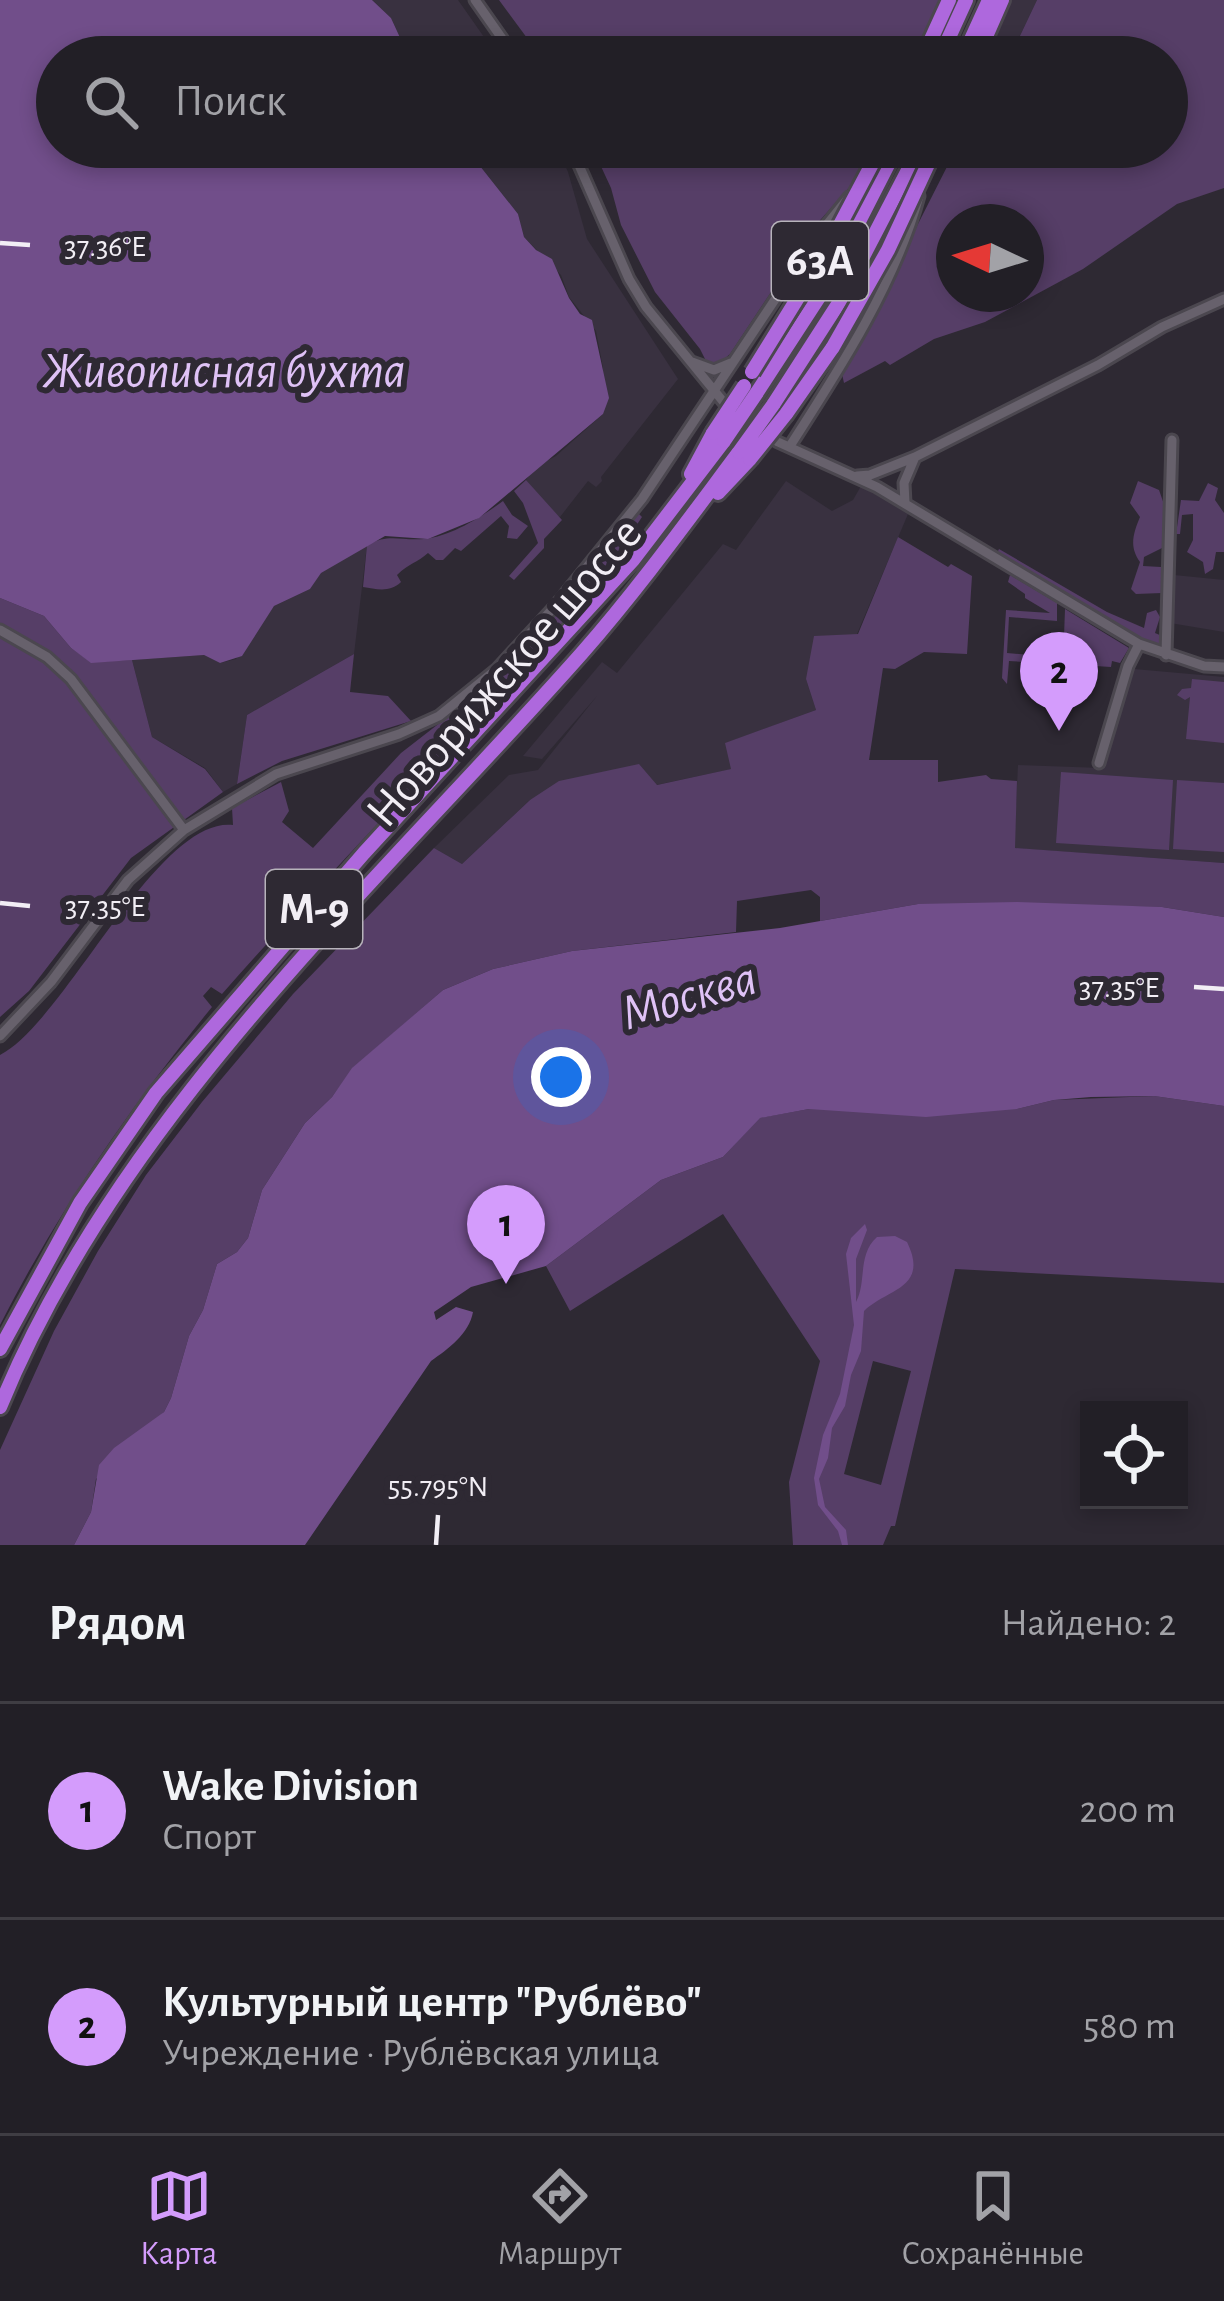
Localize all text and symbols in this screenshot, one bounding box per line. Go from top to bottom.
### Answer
search box [36,36,1188,168]
icon: search [78,69,144,135]
text: Поиск [174,79,286,124]
north arrow [936,204,1044,312]
road number: 63A [772,222,868,300]
text: 37.36°E [64,232,146,262]
water label: Живописная бухта [42,346,406,397]
street label: Новорижское шоссе [358,509,652,837]
pin: 2 [1020,632,1098,731]
road number: М-9 [266,870,362,948]
text: 37.35°E [65,892,145,922]
water label: Москва [616,952,762,1040]
text: 37.35°E [1079,973,1159,1003]
your location [531,1047,591,1107]
pin: 1 [467,1185,545,1284]
map controls [1080,1401,1188,1509]
button: locate [1080,1401,1188,1509]
text: 55.795°N [388,1472,488,1502]
text: Рядом [48,1598,187,1649]
text: Найдено: 2 [1001,1604,1176,1643]
text: Wake Division [162,1764,419,1809]
text: 1 [80,1791,94,1830]
text: 200 m [1079,1791,1176,1830]
text: Спорт [162,1818,256,1857]
text: Культурный центр "Рублёво" [162,1980,702,2025]
text: 2 [78,2007,96,2046]
text: 580 m [1083,2007,1176,2046]
text: Учреждение · Рублёвская улица [162,2034,660,2073]
tab: Карта [140,2163,217,2275]
tab: Маршрут [498,2163,621,2275]
tab: Сохранённые [902,2163,1084,2275]

